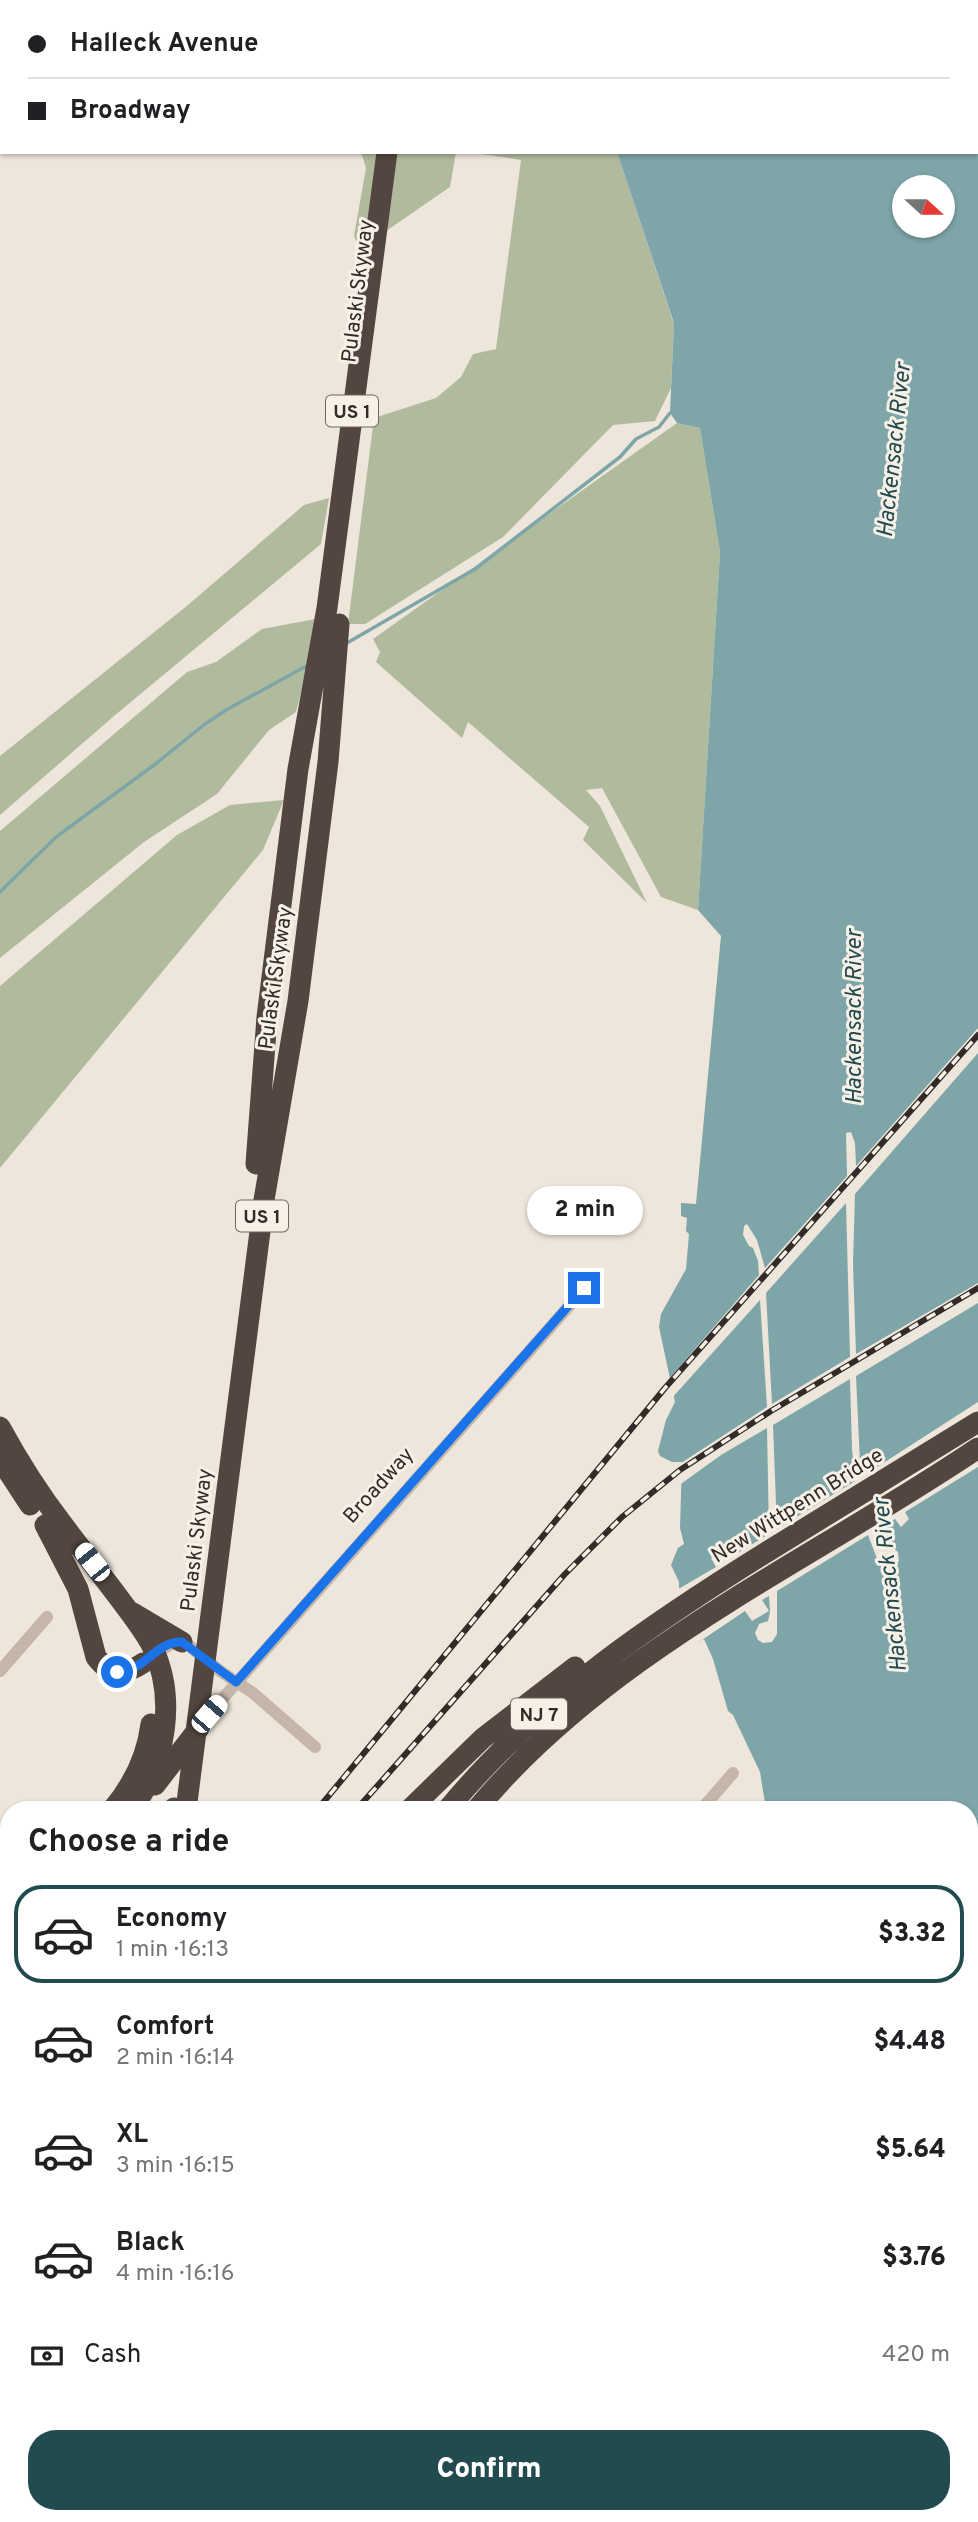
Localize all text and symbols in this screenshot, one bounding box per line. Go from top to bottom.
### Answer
text: Halleck Avenue [70,28,258,61]
text: Broadway [70,95,191,128]
north arrow [892,175,956,238]
map controls [892,175,955,238]
street label: Pulaski Skyway [336,218,381,364]
water label: Hackensack River [872,359,919,539]
road number: US 1 [326,396,378,426]
street label: Pulaski Skyway [253,905,300,1051]
water label: Hackensack River [841,927,870,1105]
callout: 2 min [526,1186,642,1236]
text: 2 min [555,1196,615,1225]
road number: US 1 [236,1200,288,1232]
route end [568,1272,600,1304]
street label: Broadway [338,1442,420,1530]
street label: New Wittpenn Bridge [707,1442,889,1570]
street label: Pulaski Skyway [175,1467,220,1613]
water label: Hackensack River [868,1494,915,1673]
car [71,1539,114,1585]
route start [101,1656,133,1688]
car [188,1691,231,1737]
road number: NJ 7 [511,1698,567,1730]
text: Choose a ride [28,1823,229,1863]
icon: car [32,1903,95,1966]
text: Economy [116,1903,227,1936]
text: $3.32 [878,1918,946,1951]
text: 1 min · 16:13 [116,1936,229,1965]
icon: car [32,2011,95,2074]
text: Comfort [116,2011,214,2044]
text: $4.48 [873,2026,946,2059]
text: 2 min · 16:14 [116,2044,234,2073]
icon: car [32,2119,95,2182]
text: XL [116,2119,148,2152]
text: $5.64 [875,2134,946,2167]
text: 3 min · 16:15 [116,2152,235,2181]
icon: car [32,2227,95,2290]
text: Black [116,2227,185,2260]
text: $3.76 [882,2242,946,2275]
text: 4 min · 16:16 [116,2260,235,2289]
icon: cash [28,2337,66,2375]
text: Cash [84,2339,141,2372]
text: 420 m [882,2341,950,2370]
button: Confirm [28,2430,950,2510]

